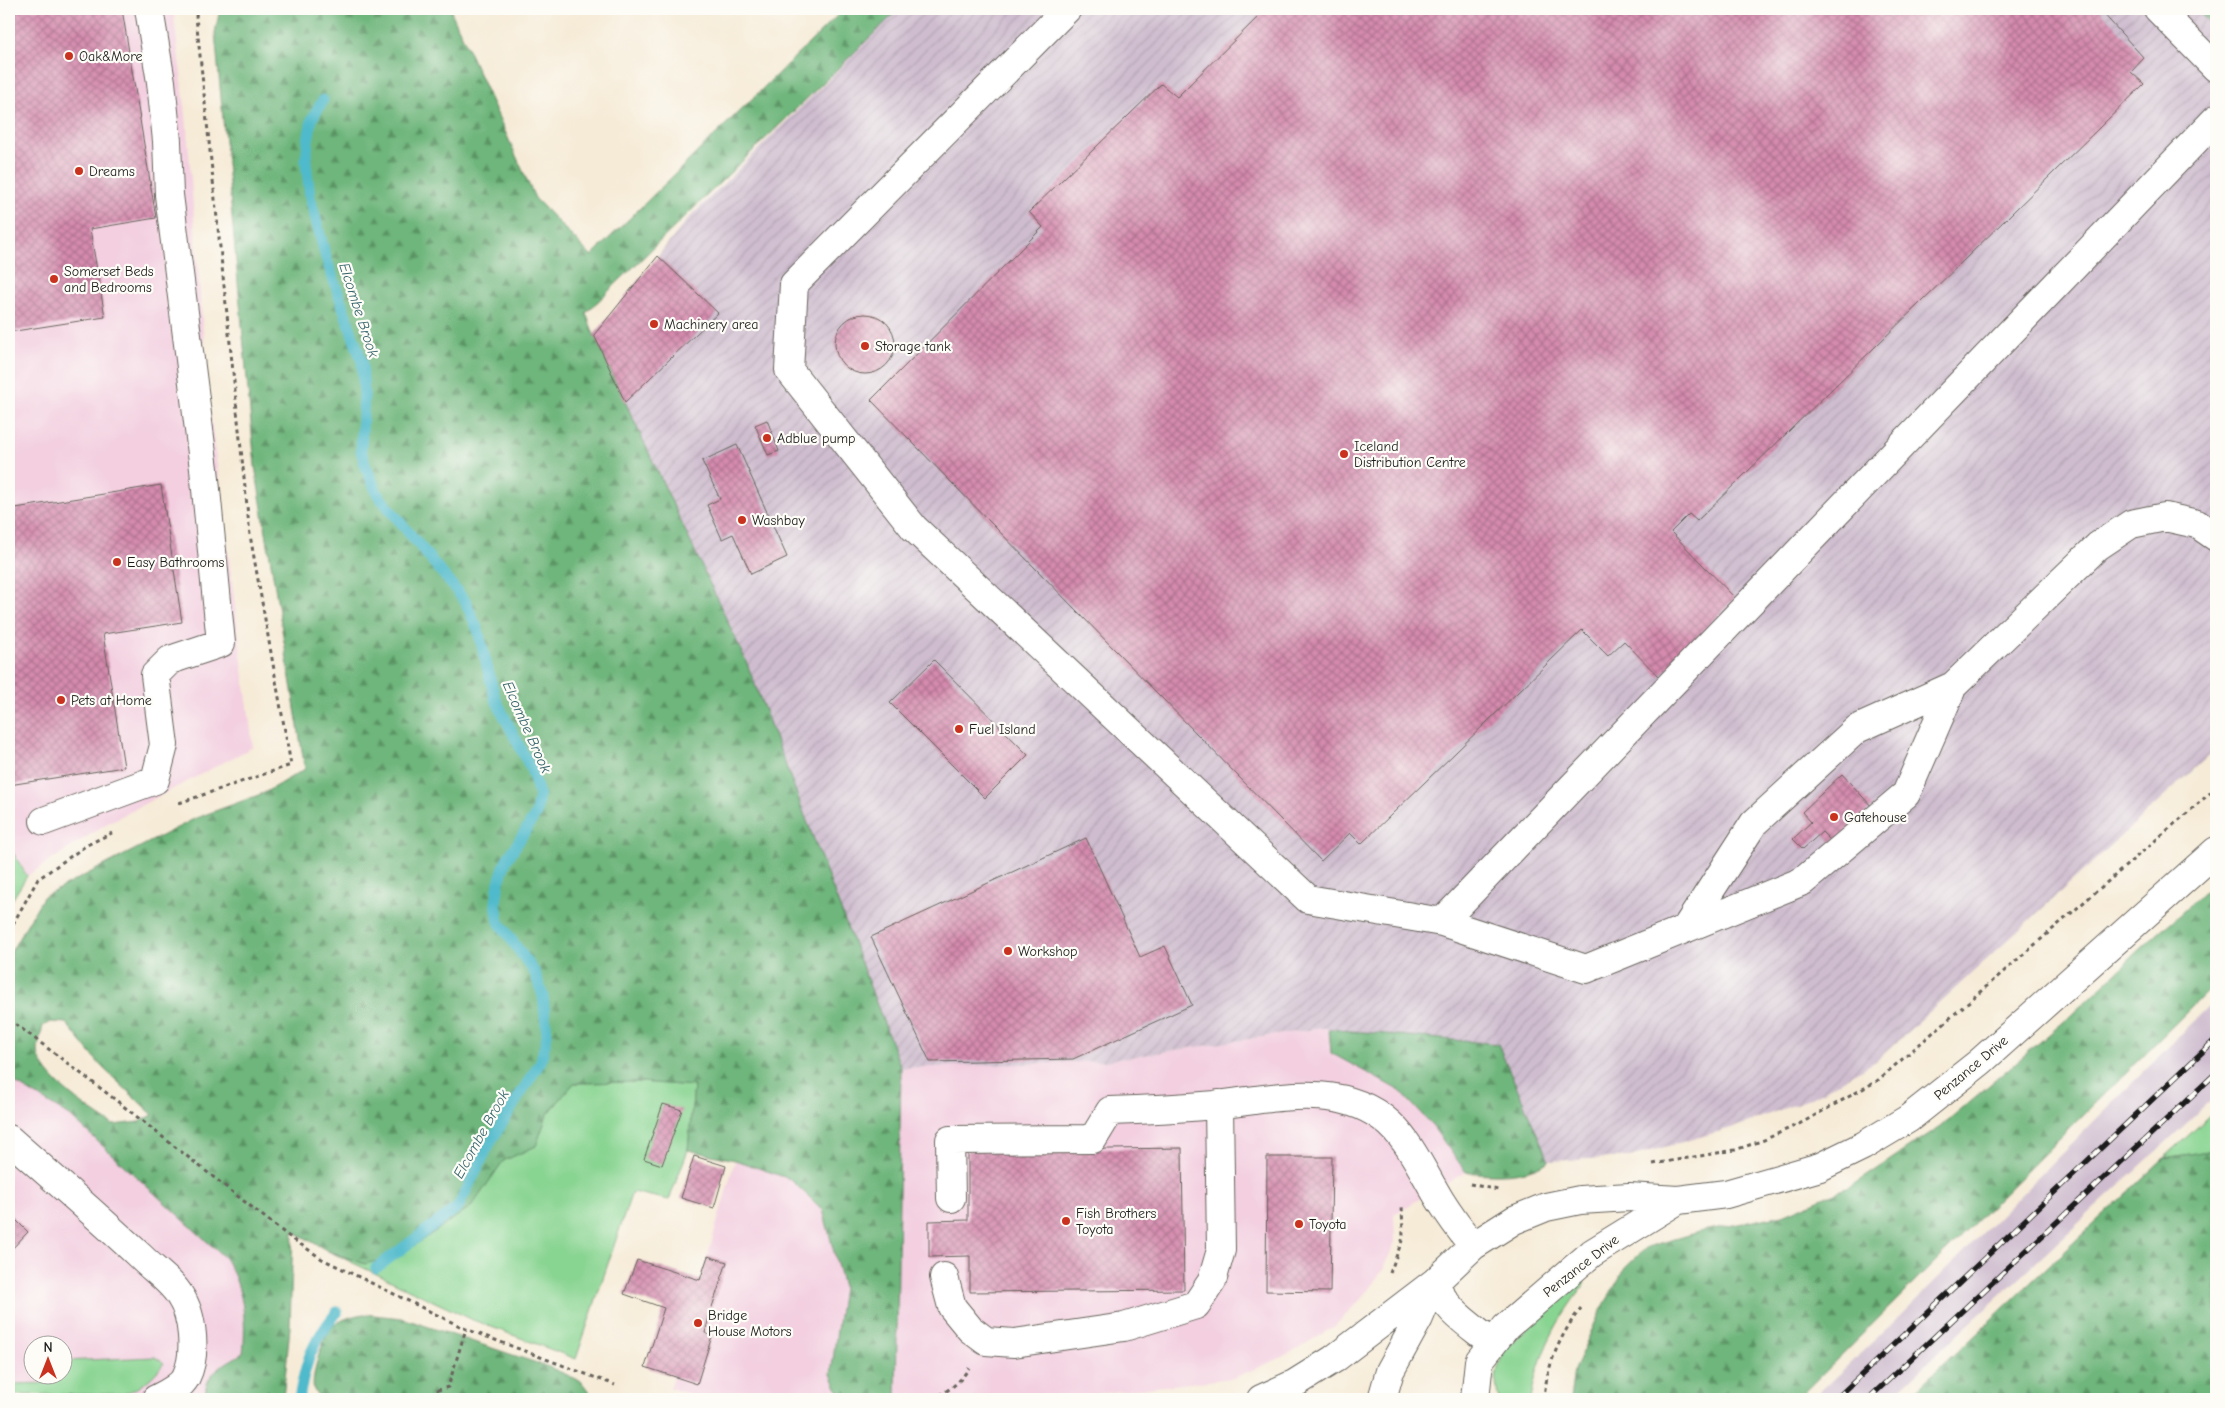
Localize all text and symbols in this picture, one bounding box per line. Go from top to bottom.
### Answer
place label: Oak&More [79,48,142,65]
marker: Oak&More [63,50,75,62]
place label: Dreams [89,163,135,180]
marker: Dreams [73,165,85,177]
water label: Elcombe Brook [335,260,383,360]
place label: Somerset Beds and Bedrooms [64,263,154,296]
marker: Somerset Beds and Bedrooms [48,273,60,285]
place label: Machinery area [664,316,758,333]
marker: Machinery area [648,318,660,330]
place label: Storage tank [875,338,951,355]
marker: Storage tank [859,340,871,352]
place label: Adblue pump [777,430,856,447]
marker: Adblue pump [761,432,773,444]
place label: Iceland Distribution Centre [1354,438,1466,471]
marker: Iceland Distribution Centre [1338,448,1350,460]
place label: Washbay [752,512,805,529]
marker: Washbay [736,514,748,526]
place label: Easy Bathrooms [127,554,225,571]
marker: Easy Bathrooms [111,556,123,568]
water label: Elcombe Brook [499,678,556,776]
place label: Pets at Home [71,692,152,709]
marker: Pets at Home [55,694,67,706]
place label: Fuel Island [969,721,1036,738]
marker: Fuel Island [953,723,965,735]
place label: Gatehouse [1844,809,1907,826]
marker: Gatehouse [1828,811,1840,823]
place label: Workshop [1018,943,1078,960]
marker: Workshop [1002,945,1014,957]
street label: Penzance Drive [1931,1032,2011,1104]
water label: Elcombe Brook [449,1086,513,1181]
place label: Fish Brothers Toyota [1076,1205,1157,1238]
marker: Fish Brothers Toyota [1060,1215,1072,1227]
place label: Toyota [1309,1216,1347,1233]
marker: Toyota [1293,1218,1305,1230]
street label: Penzance Drive [1540,1231,1622,1301]
place label: Bridge House Motors [708,1307,792,1340]
marker: Bridge House Motors [692,1317,704,1329]
north arrow [22,1336,72,1386]
text: N [43,1339,53,1356]

